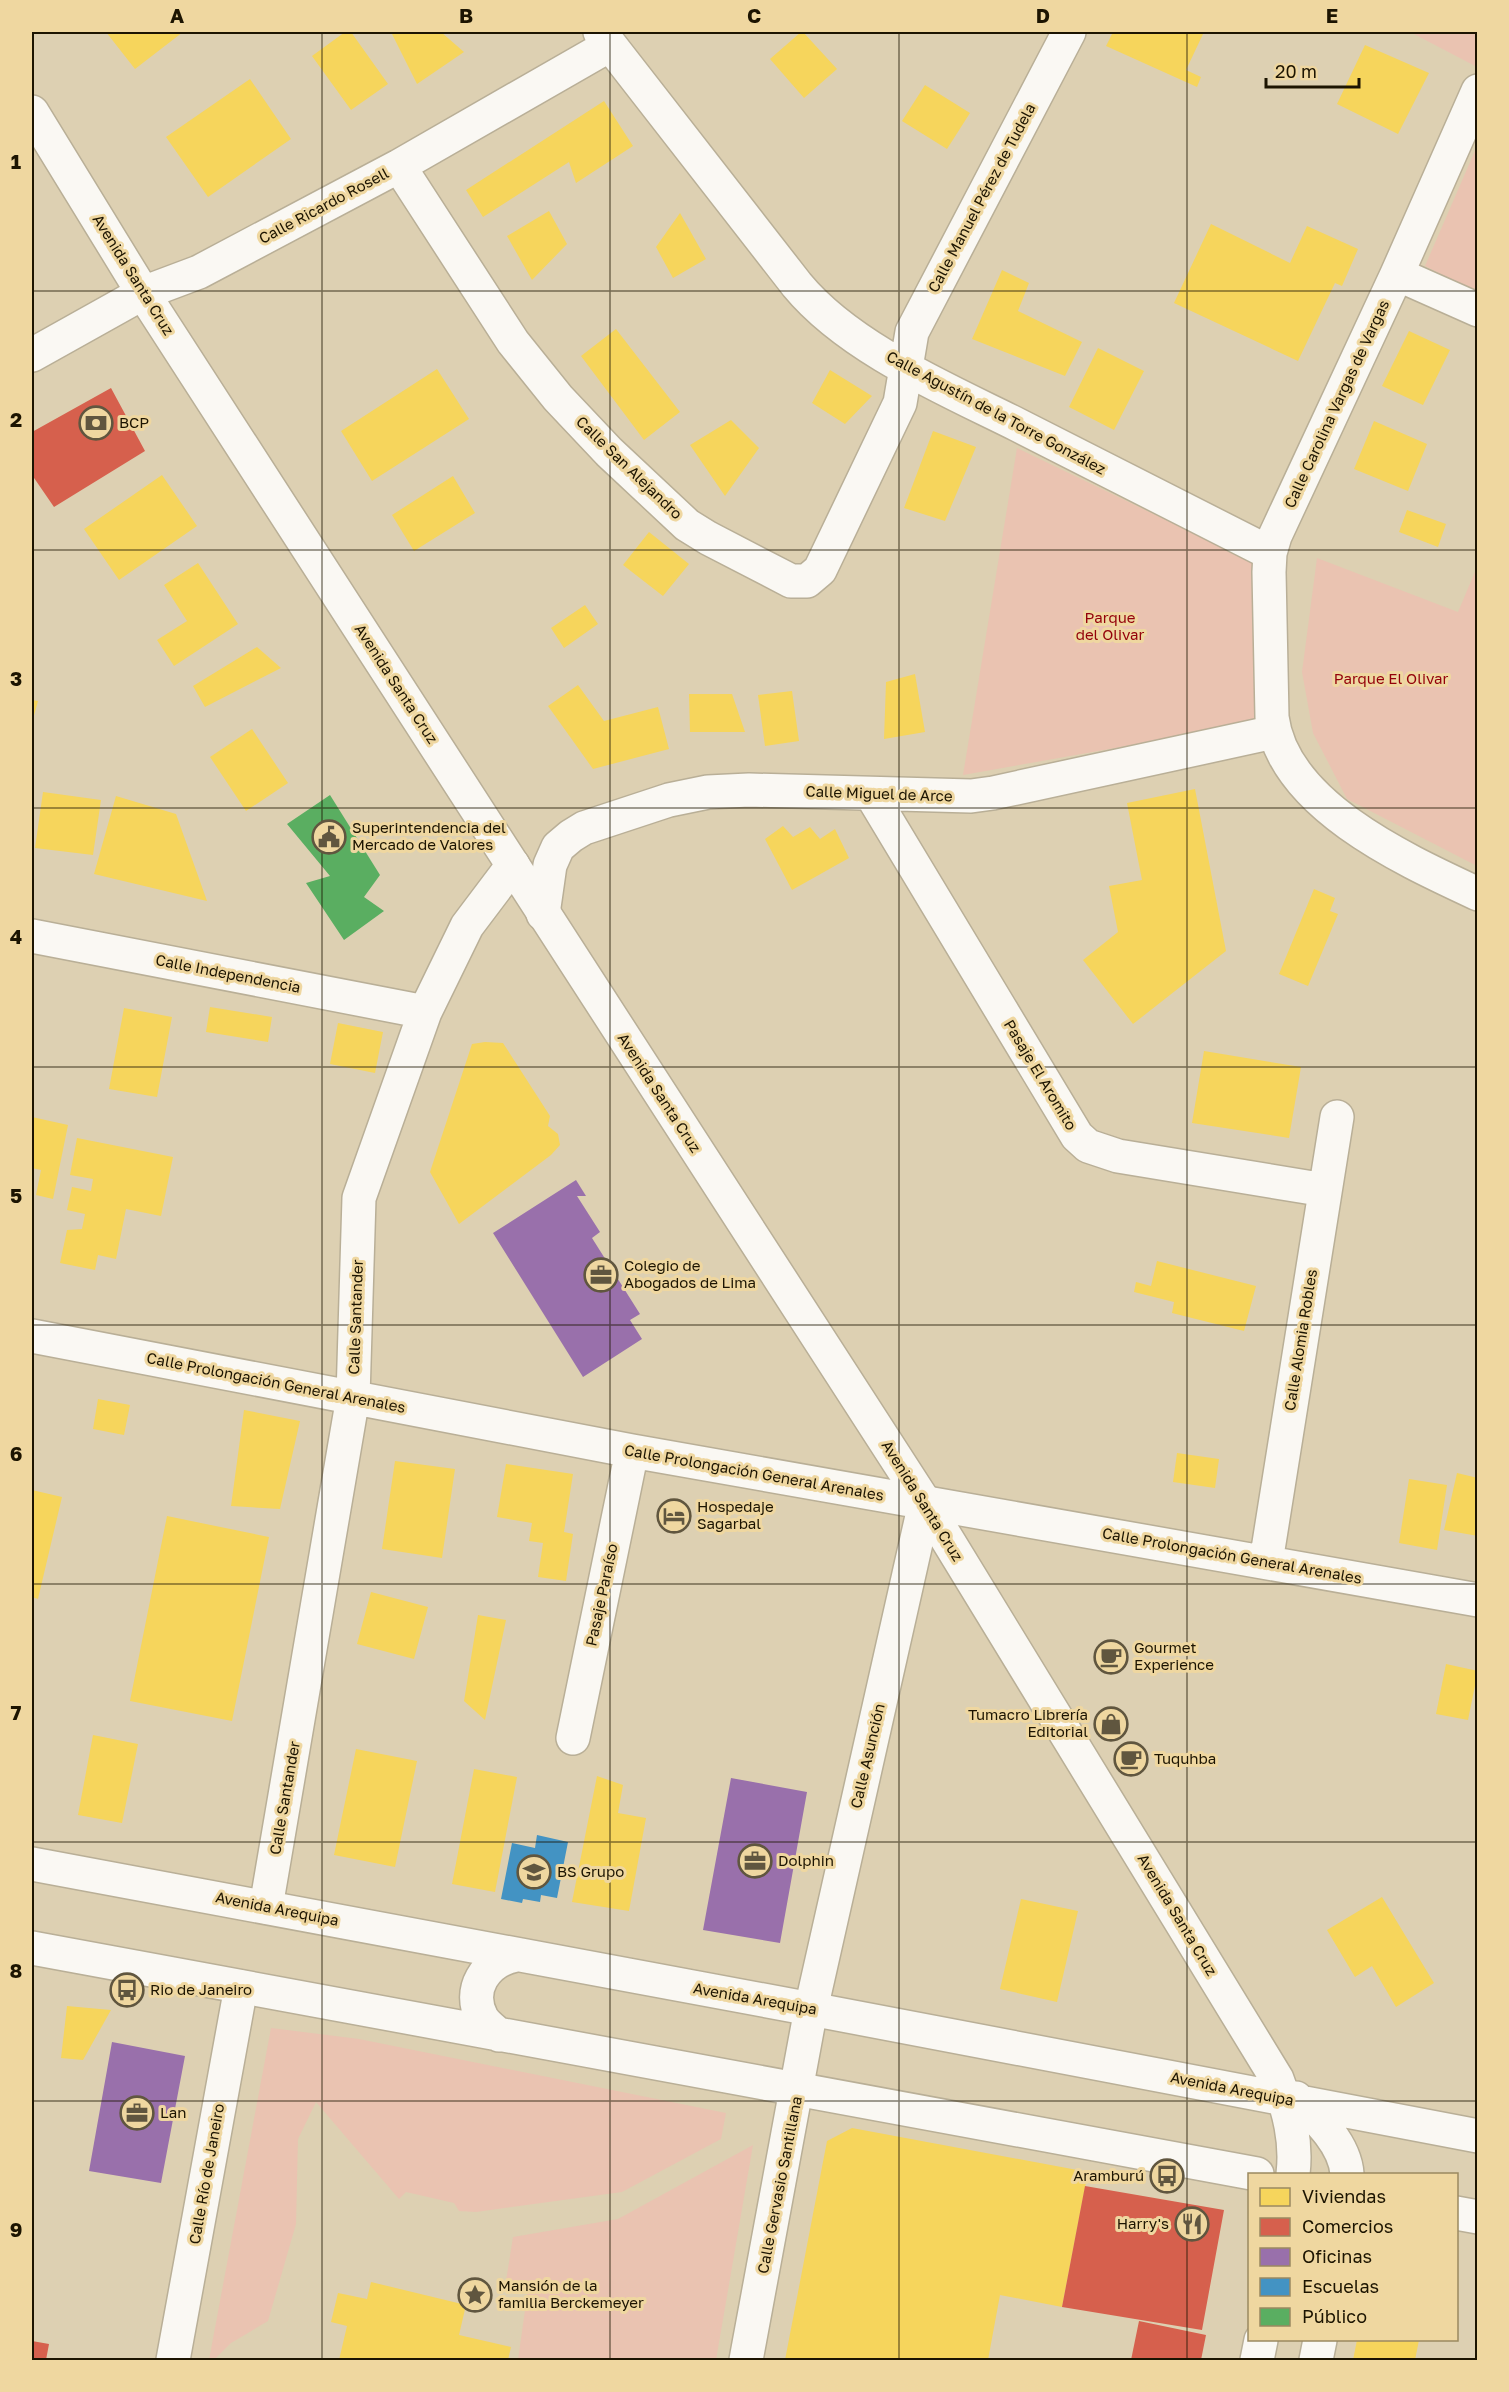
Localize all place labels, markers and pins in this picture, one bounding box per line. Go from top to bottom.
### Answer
bank icon: BCP [78,405,114,441]
place label: BCP [119,413,149,431]
place label: Superintendencia del Mercado de Valores [352,818,506,853]
public building icon: Superintendencia del Mercado de Valores [311,819,347,855]
place label: Colegio de Abogados de Lima [624,1256,756,1291]
office icon: Colegio de Abogados de Lima [583,1257,619,1293]
place label: Hospedaje Sagarbal [697,1497,774,1532]
hotel icon: Hospedaje Sagarbal [656,1498,692,1534]
place label: Gourmet Experience [1134,1638,1214,1673]
cafe icon: Gourmet Experience [1093,1639,1129,1675]
place label: Tumacro Librería Editorial [968,1705,1088,1740]
shop icon: Tumacro Librería Editorial [1093,1706,1129,1742]
cafe icon: Tuquhba [1113,1741,1149,1777]
place label: Tuquhba [1154,1749,1216,1767]
office icon: Dolphin [737,1843,773,1879]
place label: Dolphin [778,1851,834,1869]
school or university icon: BS Grupo [516,1854,552,1890]
place label: BS Grupo [557,1862,624,1880]
bus stop icon: Rio de Janeiro [109,1972,145,2008]
place label: Rio de Janeiro [150,1980,252,1998]
office icon: Lan [119,2095,155,2131]
place label: Lan [160,2103,186,2121]
bus stop icon: Aramburú [1149,2158,1185,2194]
place label: Aramburú [1073,2166,1144,2184]
restaurant icon: Harry's [1174,2206,1210,2242]
place label: Harry's [1117,2214,1169,2232]
place label: Mansión de la familia Berckemeyer [498,2276,644,2311]
place icon: Mansión de la familia Berckemeyer [457,2277,493,2313]

